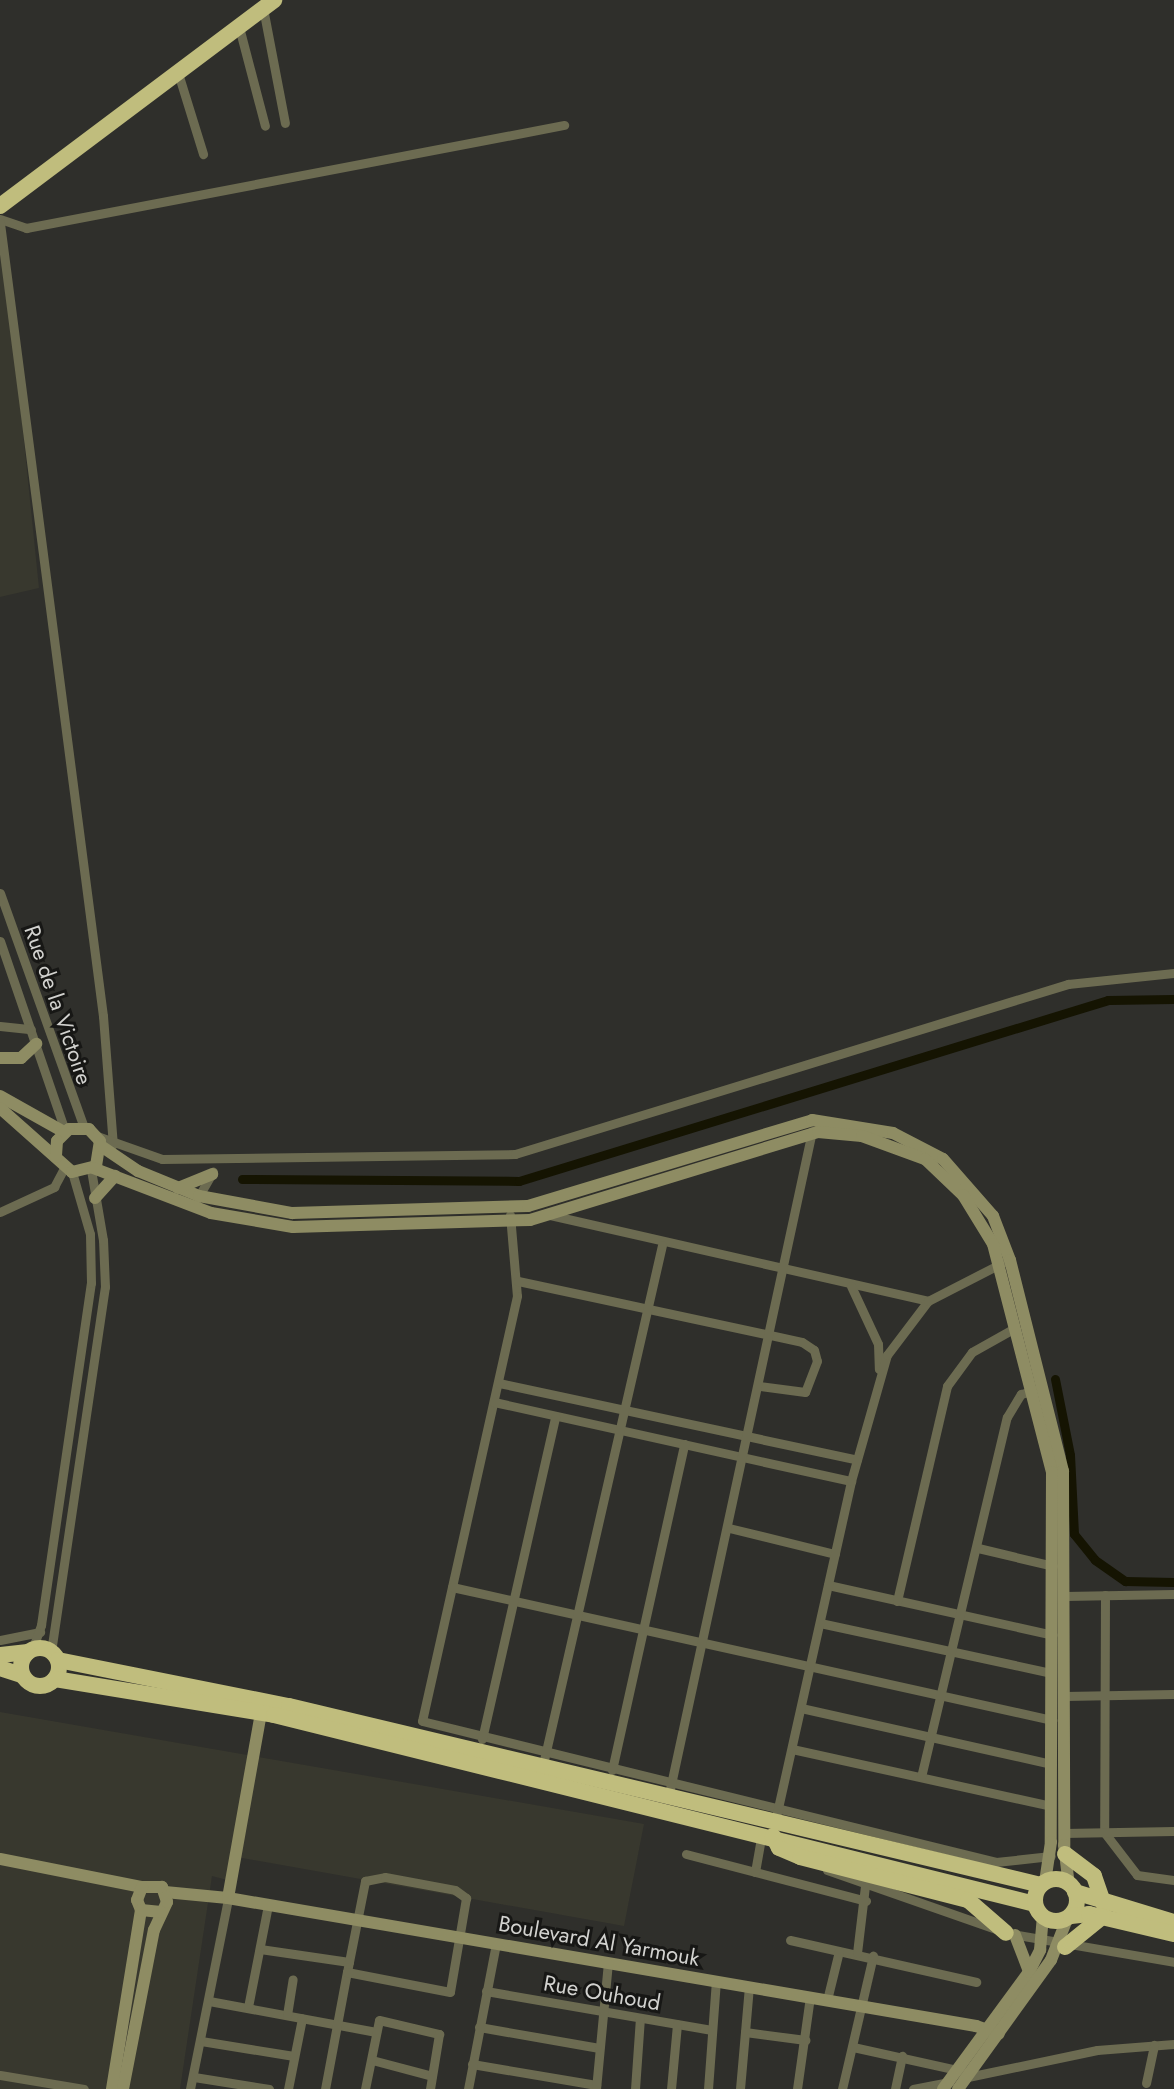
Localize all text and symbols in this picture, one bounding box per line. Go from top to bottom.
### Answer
street label: Rue de la Victoire [18,922,98,1088]
street label: Boulevard Al Yarmouk [496,1910,702,1972]
street label: Rue Ouhoud [541,1970,663,2016]

